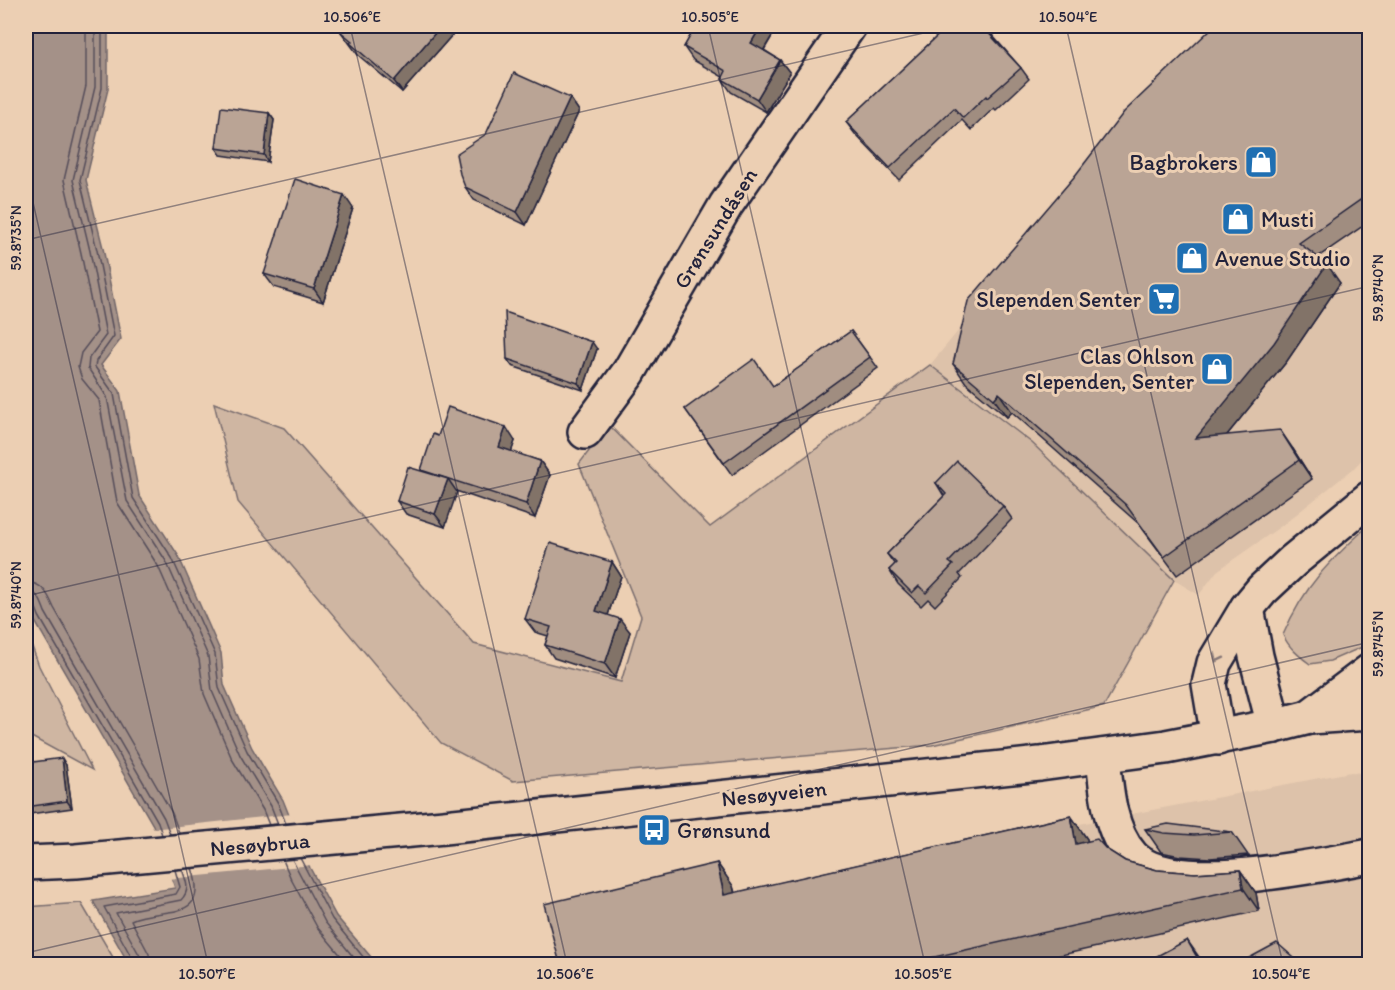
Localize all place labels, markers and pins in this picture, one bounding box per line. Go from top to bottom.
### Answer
shop icon: Bagbrokers [1243,144,1279,180]
place label: Bagbrokers [1130,149,1238,176]
shop icon: Musti [1220,201,1256,237]
place label: Musti [1261,206,1314,233]
shop icon: Avenue Studio [1174,240,1210,276]
place label: Avenue Studio [1215,245,1351,272]
supermarket icon: Slependen Senter [1146,281,1182,317]
place label: Slependen Senter [976,286,1142,313]
place label: Clas Ohlson Slependen, Senter [1024,343,1195,395]
shop icon: Clas Ohlson Slependen, Senter [1199,351,1235,387]
bus stop icon: Grønsund [636,812,672,848]
place label: Grønsund [677,817,770,844]

